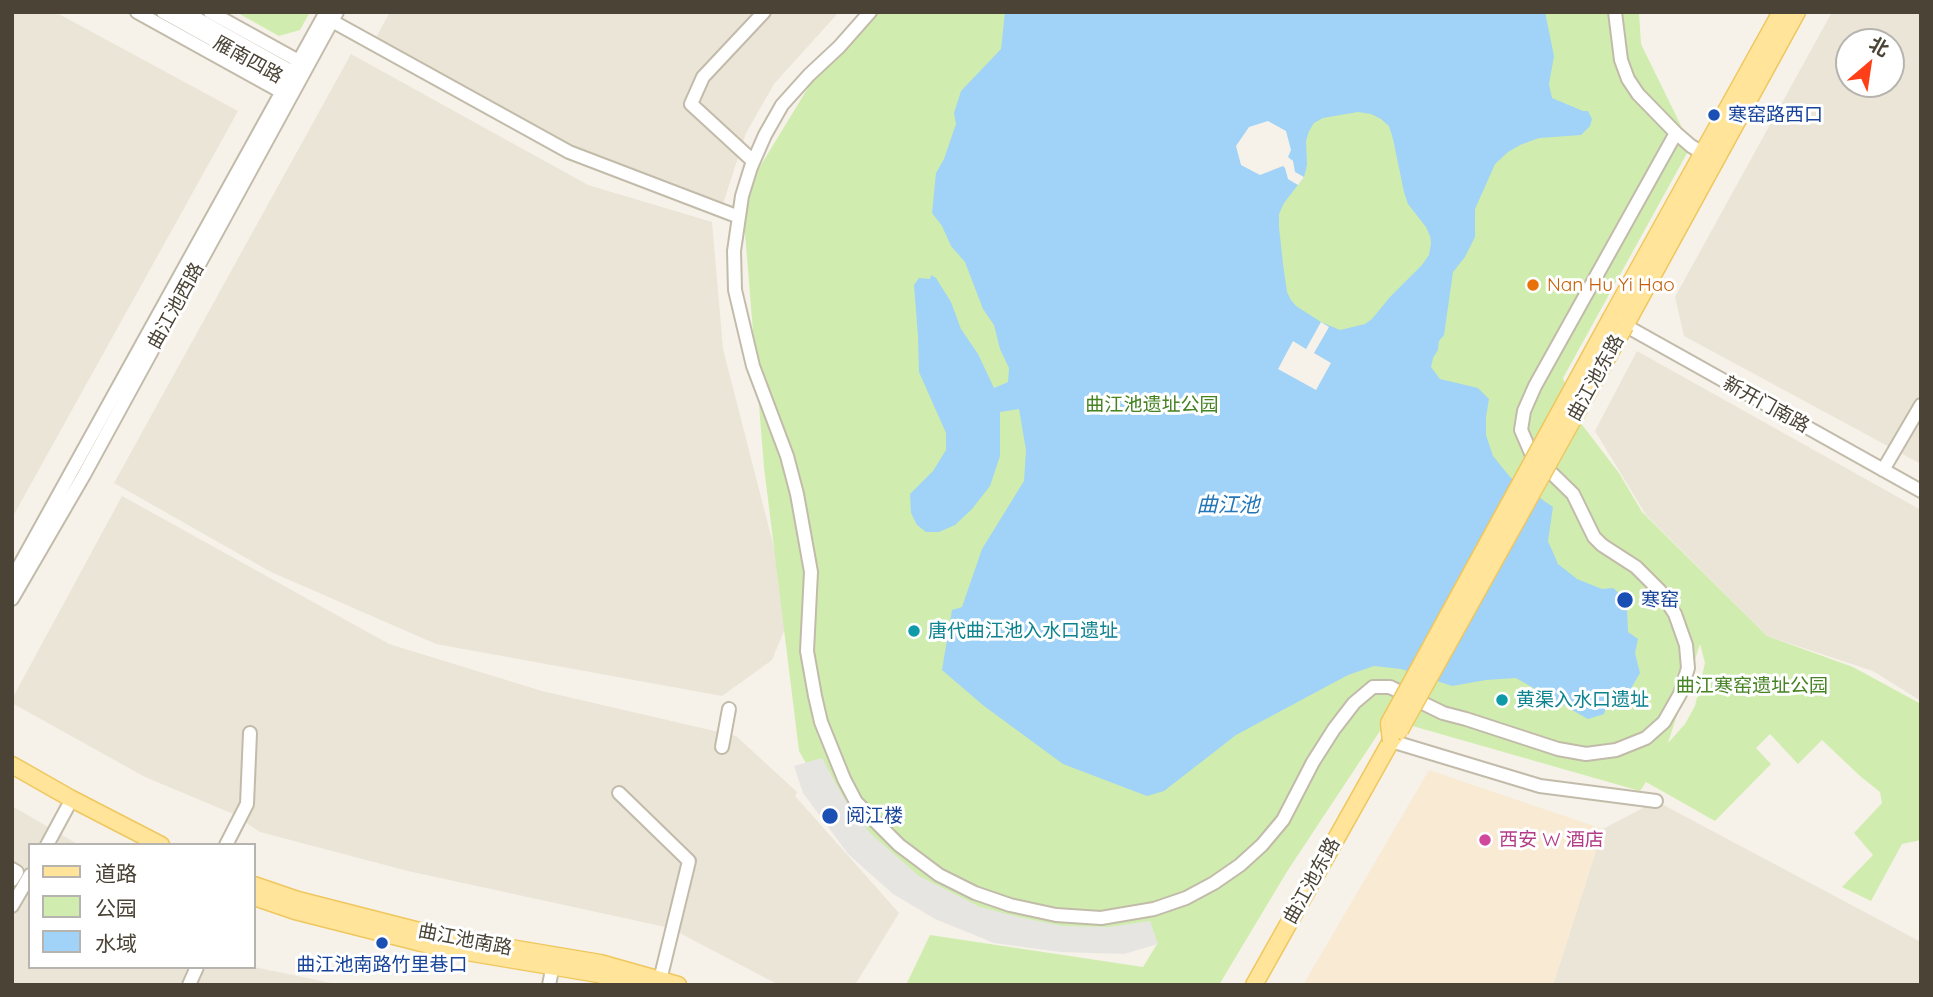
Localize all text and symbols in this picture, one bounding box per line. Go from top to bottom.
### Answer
north arrow [1835,28,1905,98]
text: 北 [1865,31,1893,61]
street label: 雁南四路 [209,32,287,88]
place label: 寒窑路西口 [1728,104,1823,126]
marker: 寒窑路西口 [1706,107,1722,123]
street label: 曲江池西路 [143,259,209,353]
place label: Nan Hu Yi Hao [1547,274,1675,296]
marker: Nan Hu Yi Hao [1525,277,1541,293]
street label: 曲江池东路 [1563,331,1629,425]
street label: 新开门南路 [1719,372,1813,438]
park label: 曲江池遗址公园 [1086,394,1218,416]
water label: 曲江池 [1197,493,1259,519]
place label: 寒窑 [1641,589,1679,611]
marker: 寒窑 [1615,590,1635,610]
place label: 唐代曲江池入水口遗址 [928,620,1118,642]
marker: 唐代曲江池入水口遗址 [906,623,922,639]
park label: 曲江寒窑遗址公园 [1676,675,1828,697]
place label: 黄渠入水口遗址 [1516,689,1649,711]
marker: 黄渠入水口遗址 [1494,692,1510,708]
place label: 阅江楼 [846,805,903,827]
marker: 阅江楼 [820,806,840,826]
place label: 西安 W 酒店 [1499,829,1604,851]
marker: 西安 W 酒店 [1477,832,1493,848]
street label: 曲江池东路 [1279,834,1345,928]
legend [28,843,256,969]
text: 道路 [95,860,137,886]
text: 公园 [95,895,137,921]
street label: 曲江池南路 [416,920,514,960]
text: 水域 [95,930,137,956]
marker: 曲江池南路竹里巷口 [374,935,390,951]
place label: 曲江池南路竹里巷口 [297,954,467,976]

